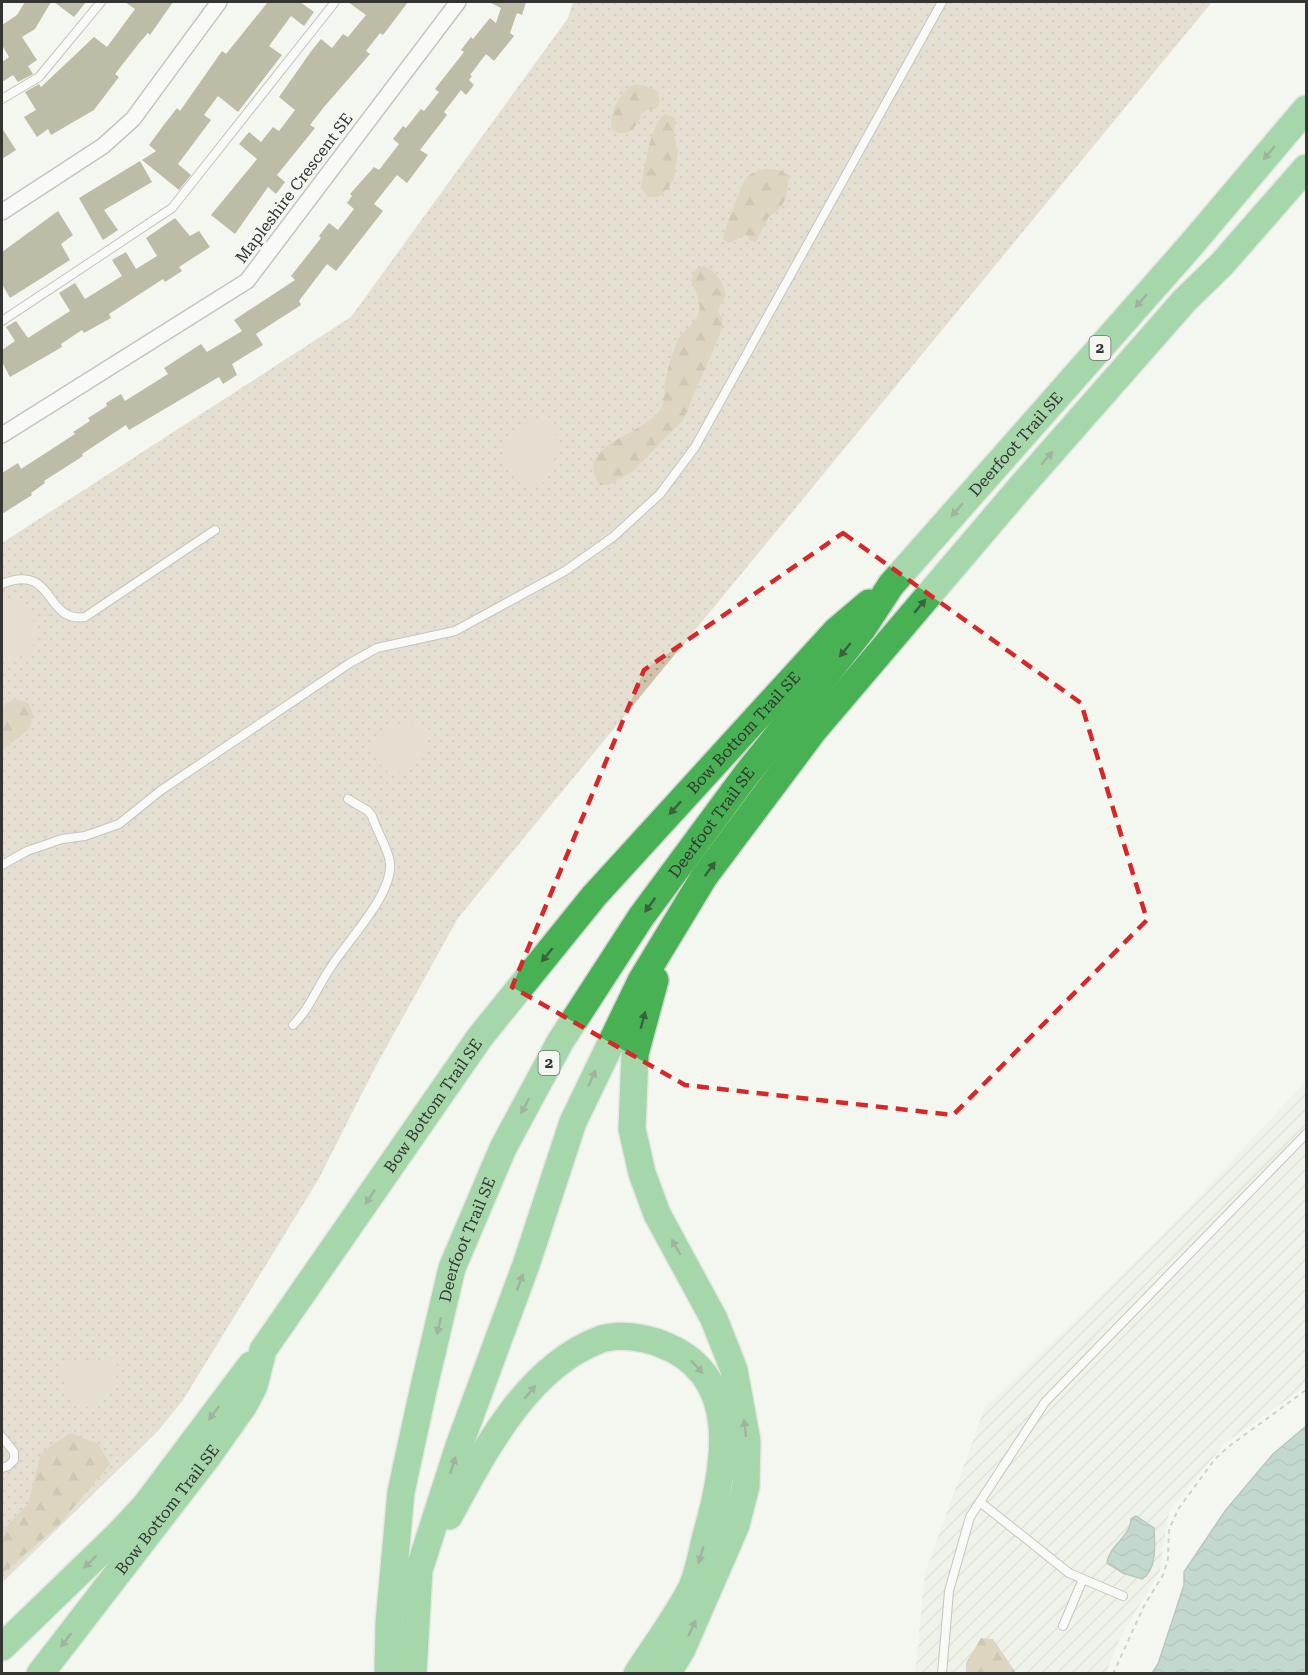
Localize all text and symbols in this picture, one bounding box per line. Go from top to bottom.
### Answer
street label: Mapleshire Crescent SE [231,109,357,267]
one-way arrow [1262,145,1275,161]
one-way arrow [1135,293,1148,308]
road number: 2 [1090,336,1110,360]
street label: Deerfoot Trail SE [965,388,1067,500]
one-way arrow [1040,451,1053,466]
one-way arrow [951,502,964,517]
one-way arrow [913,599,926,614]
one-way arrow [840,643,852,658]
street label: Bow Bottom Trail SE [683,667,804,797]
street label: Deerfoot Trail SE [664,763,758,881]
one-way arrow [669,800,682,815]
one-way arrow [704,861,716,877]
one-way arrow [644,897,656,913]
one-way arrow [541,947,553,962]
one-way arrow [639,1011,648,1029]
street label: Bow Bottom Trail SE [380,1035,486,1176]
road number: 2 [538,1051,560,1075]
one-way arrow [587,1069,597,1087]
one-way arrow [520,1098,530,1115]
street label: Deerfoot Trail SE [435,1174,499,1304]
one-way arrow [365,1189,376,1205]
one-way arrow [671,1239,681,1256]
one-way arrow [516,1273,526,1291]
one-way arrow [433,1317,443,1335]
one-way arrow [690,1359,704,1374]
one-way arrow [523,1384,536,1400]
one-way arrow [208,1404,220,1420]
one-way arrow [740,1418,750,1437]
street label: Bow Bottom Trail SE [111,1441,223,1578]
one-way arrow [448,1456,458,1474]
one-way arrow [696,1546,705,1564]
one-way arrow [83,1555,97,1569]
one-way arrow [687,1620,696,1637]
one-way arrow [60,1632,73,1648]

